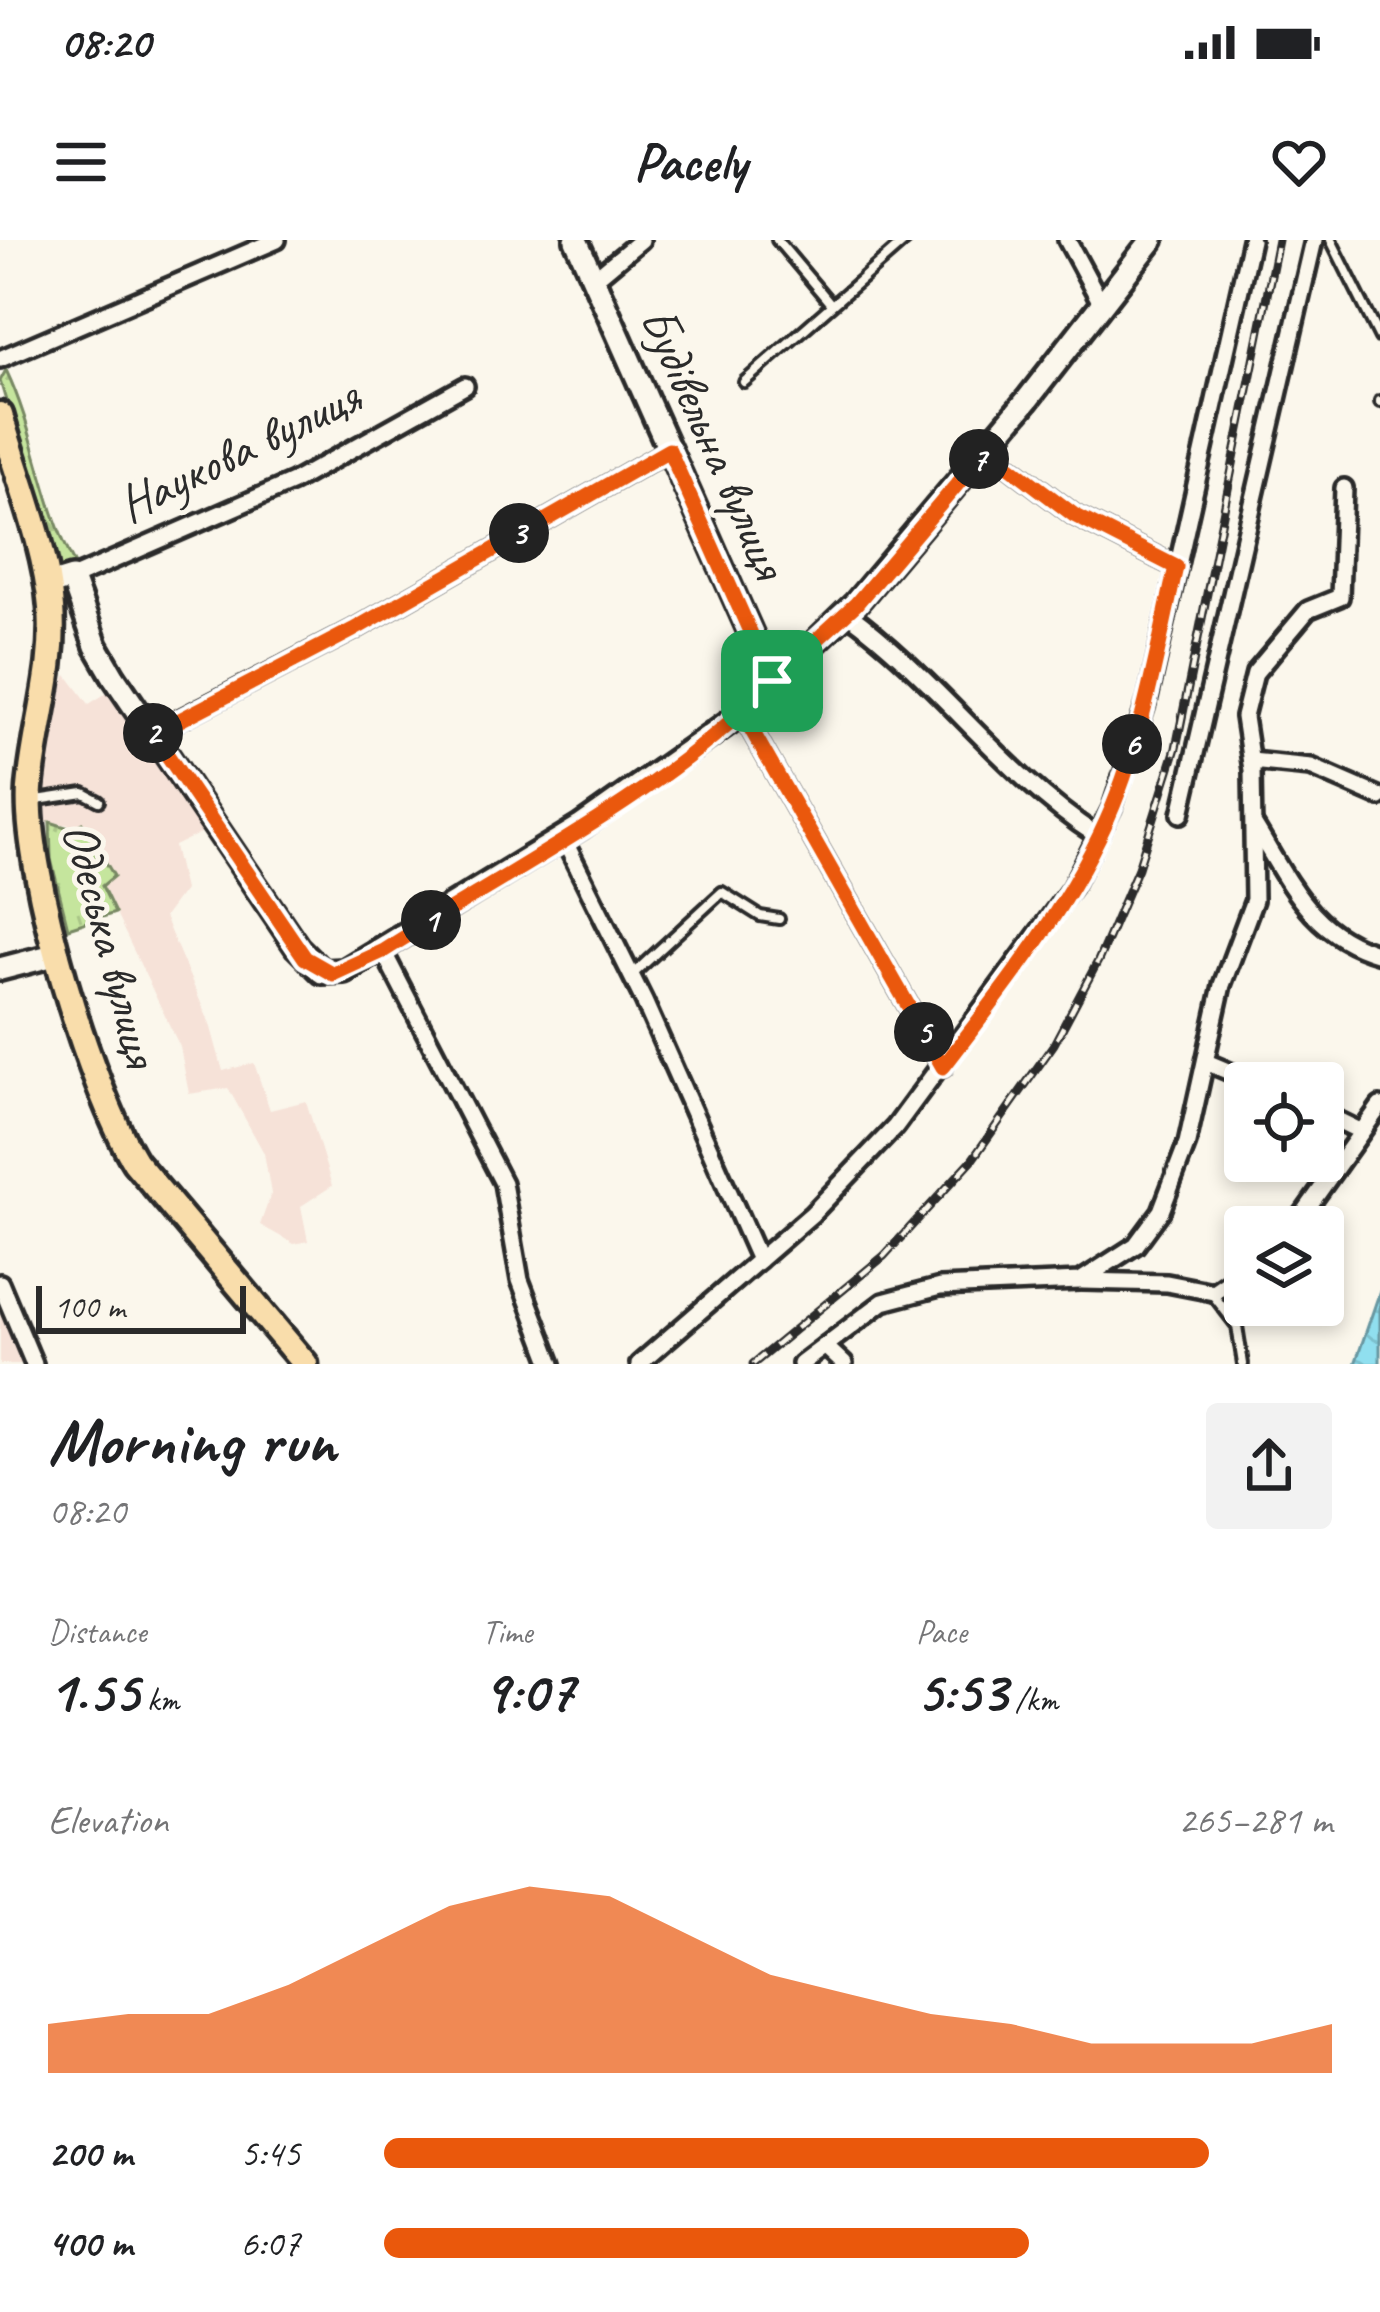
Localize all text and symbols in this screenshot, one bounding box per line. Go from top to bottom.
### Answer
text: 08:20 [60,14,150,71]
text: Pacely [634,128,746,196]
icon: menu [48,129,114,195]
icon: heart [1266,129,1332,195]
street label: Будівельна вулиця [626,297,803,590]
street label: Наукова вулиця [107,363,372,536]
pin: 7 [949,429,1009,489]
text: 7 [972,438,986,480]
pin: 3 [489,503,549,563]
text: 3 [512,512,526,554]
pin [721,630,823,732]
icon: arrive [739,648,805,714]
pin: 2 [123,703,183,763]
text: 2 [146,712,160,754]
pin: 6 [1102,714,1162,774]
text: 6 [1124,723,1140,765]
street label: Одеська вулиця [48,815,175,1076]
pin: 1 [401,890,461,950]
text: 1 [424,899,438,941]
pin: 5 [894,1002,954,1062]
text: 5 [917,1011,931,1053]
map controls [1224,1062,1344,1326]
button: locate [1224,1062,1344,1182]
button: layers [1224,1206,1344,1326]
scale bar [36,1280,246,1333]
text: 100 m [54,1286,125,1328]
text: Morning run [48,1400,336,1483]
button: share [1206,1403,1332,1529]
text: 08:20 [48,1487,126,1536]
text: Distance [48,1611,146,1653]
text: Time [482,1611,533,1653]
text: Pace [916,1611,967,1653]
text: 1.55 [48,1653,139,1729]
text: 9:07 [482,1653,574,1729]
text: 5:53 [916,1653,1007,1729]
text: km [139,1679,179,1721]
text: /km [1007,1679,1058,1721]
text: Elevation [48,1796,168,1845]
text: 265–281 m [1178,1796,1332,1845]
text: 200 m [48,2129,132,2178]
text: 5:45 [240,2129,300,2178]
text: 400 m [48,2219,132,2268]
text: 6:07 [240,2219,300,2268]

